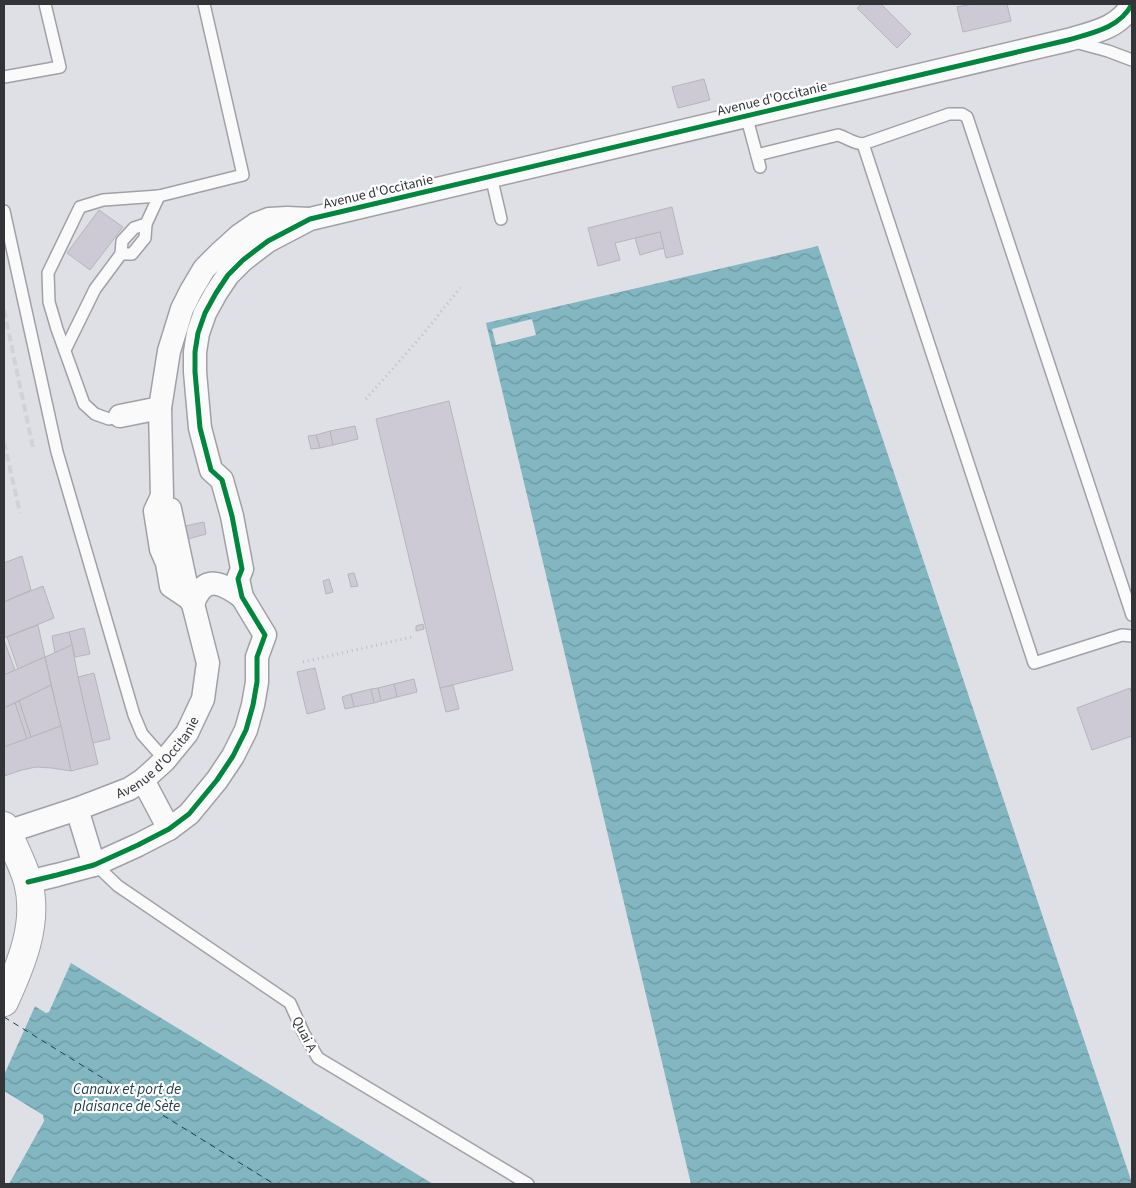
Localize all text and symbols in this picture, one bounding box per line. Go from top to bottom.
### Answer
street label: Avenue d'Occitanie [715,77,829,121]
street label: Avenue d'Occitanie [321,170,435,214]
street label: Avenue d'Occitanie [113,713,204,804]
street label: Quai A [287,1013,322,1056]
water label: Canaux et port de plaisance de Sète [73,1079,181,1117]

